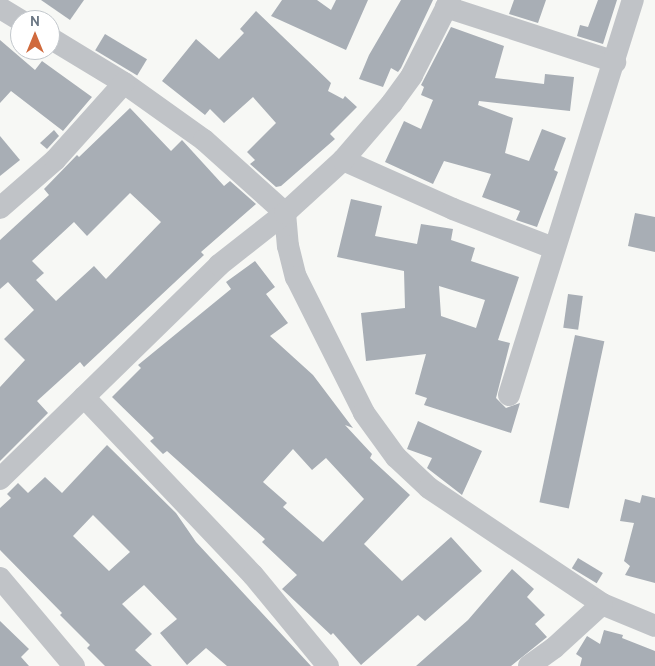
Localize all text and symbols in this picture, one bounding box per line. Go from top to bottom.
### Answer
north arrow [10,10,60,60]
text: N [30,12,40,30]

